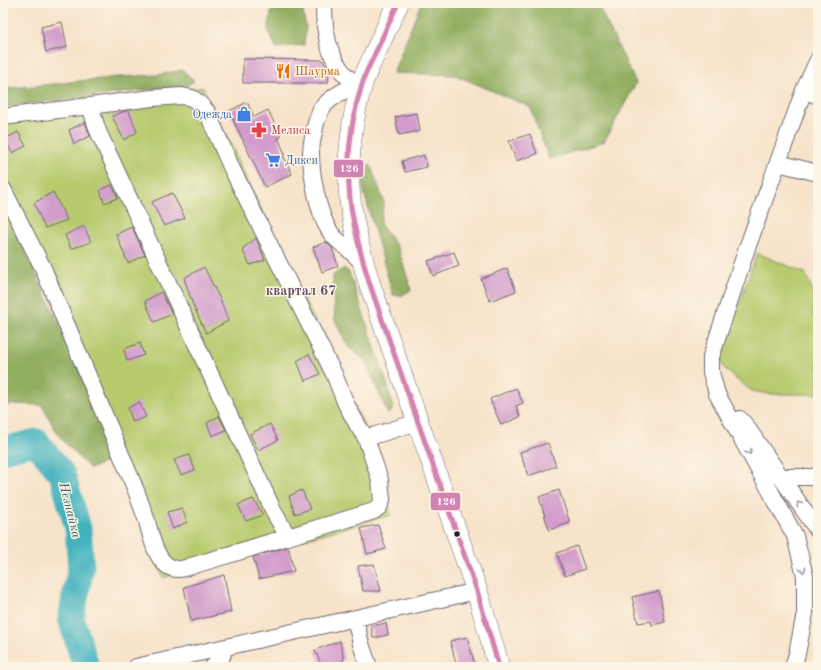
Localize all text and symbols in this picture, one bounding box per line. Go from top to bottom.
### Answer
restaurant icon: Шаурма [274,62,292,80]
place label: Шаурма [295,66,340,78]
shop icon: Одежда [235,105,253,123]
place label: Одежда [192,109,232,121]
pharmacy icon: Мелиса [250,121,268,139]
place label: Мелиса [271,125,310,137]
supermarket icon: Дикси [264,151,282,169]
place label: Дикси [285,155,318,167]
line badge: 126 [333,159,364,178]
text: 126 [339,164,359,175]
district label: квартал 67 [266,284,336,298]
one-way arrow [744,448,752,456]
water label: Незнайка [56,480,83,540]
line badge: 126 [430,492,461,511]
text: 126 [436,497,456,508]
one-way arrow [796,501,804,508]
unlabelled marker [452,529,462,539]
one-way arrow [799,567,807,573]

